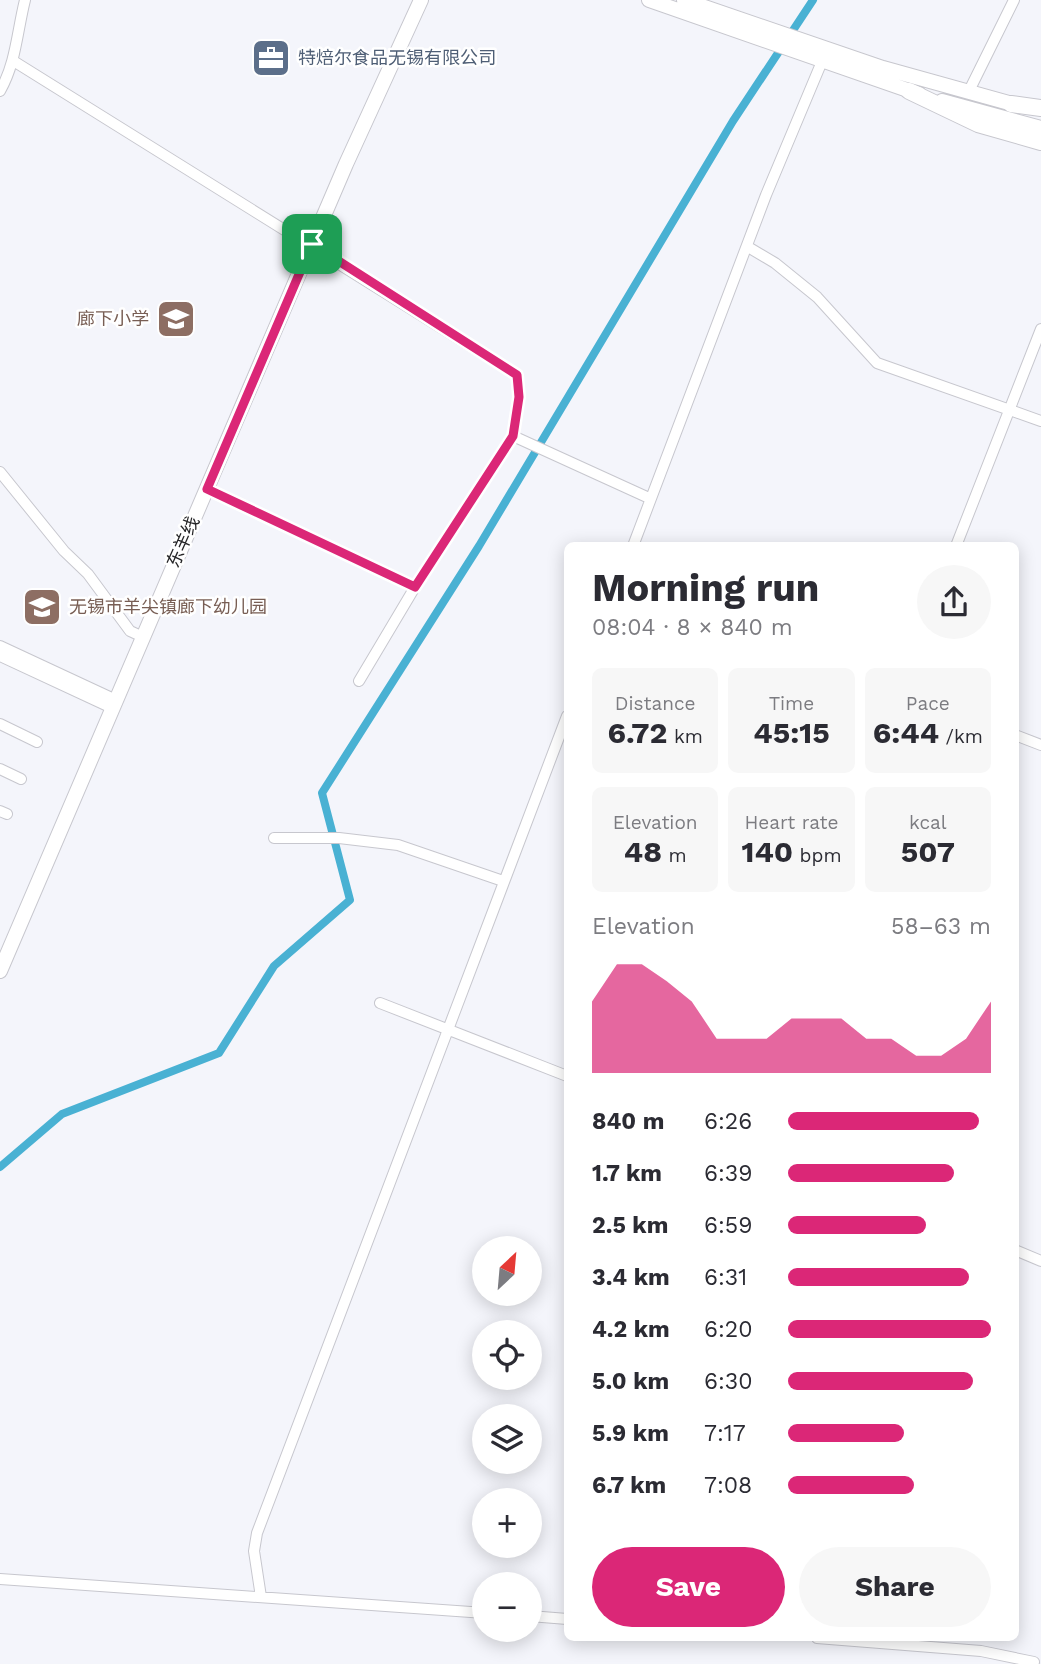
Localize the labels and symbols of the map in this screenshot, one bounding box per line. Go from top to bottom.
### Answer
office icon: 特焙尔食品无锡有限公司 [250,37,292,79]
place label: 特焙尔食品无锡有限公司 [298,47,496,68]
pin [282,214,342,274]
school or university icon: 廊下小学 [155,298,197,340]
place label: 廊下小学 [77,308,149,329]
street label: 东羊线 [162,513,203,571]
school or university icon: 无锡市羊尖镇廊下幼儿园 [21,586,63,628]
place label: 无锡市羊尖镇廊下幼儿园 [69,596,267,617]
north arrow [472,1236,542,1306]

